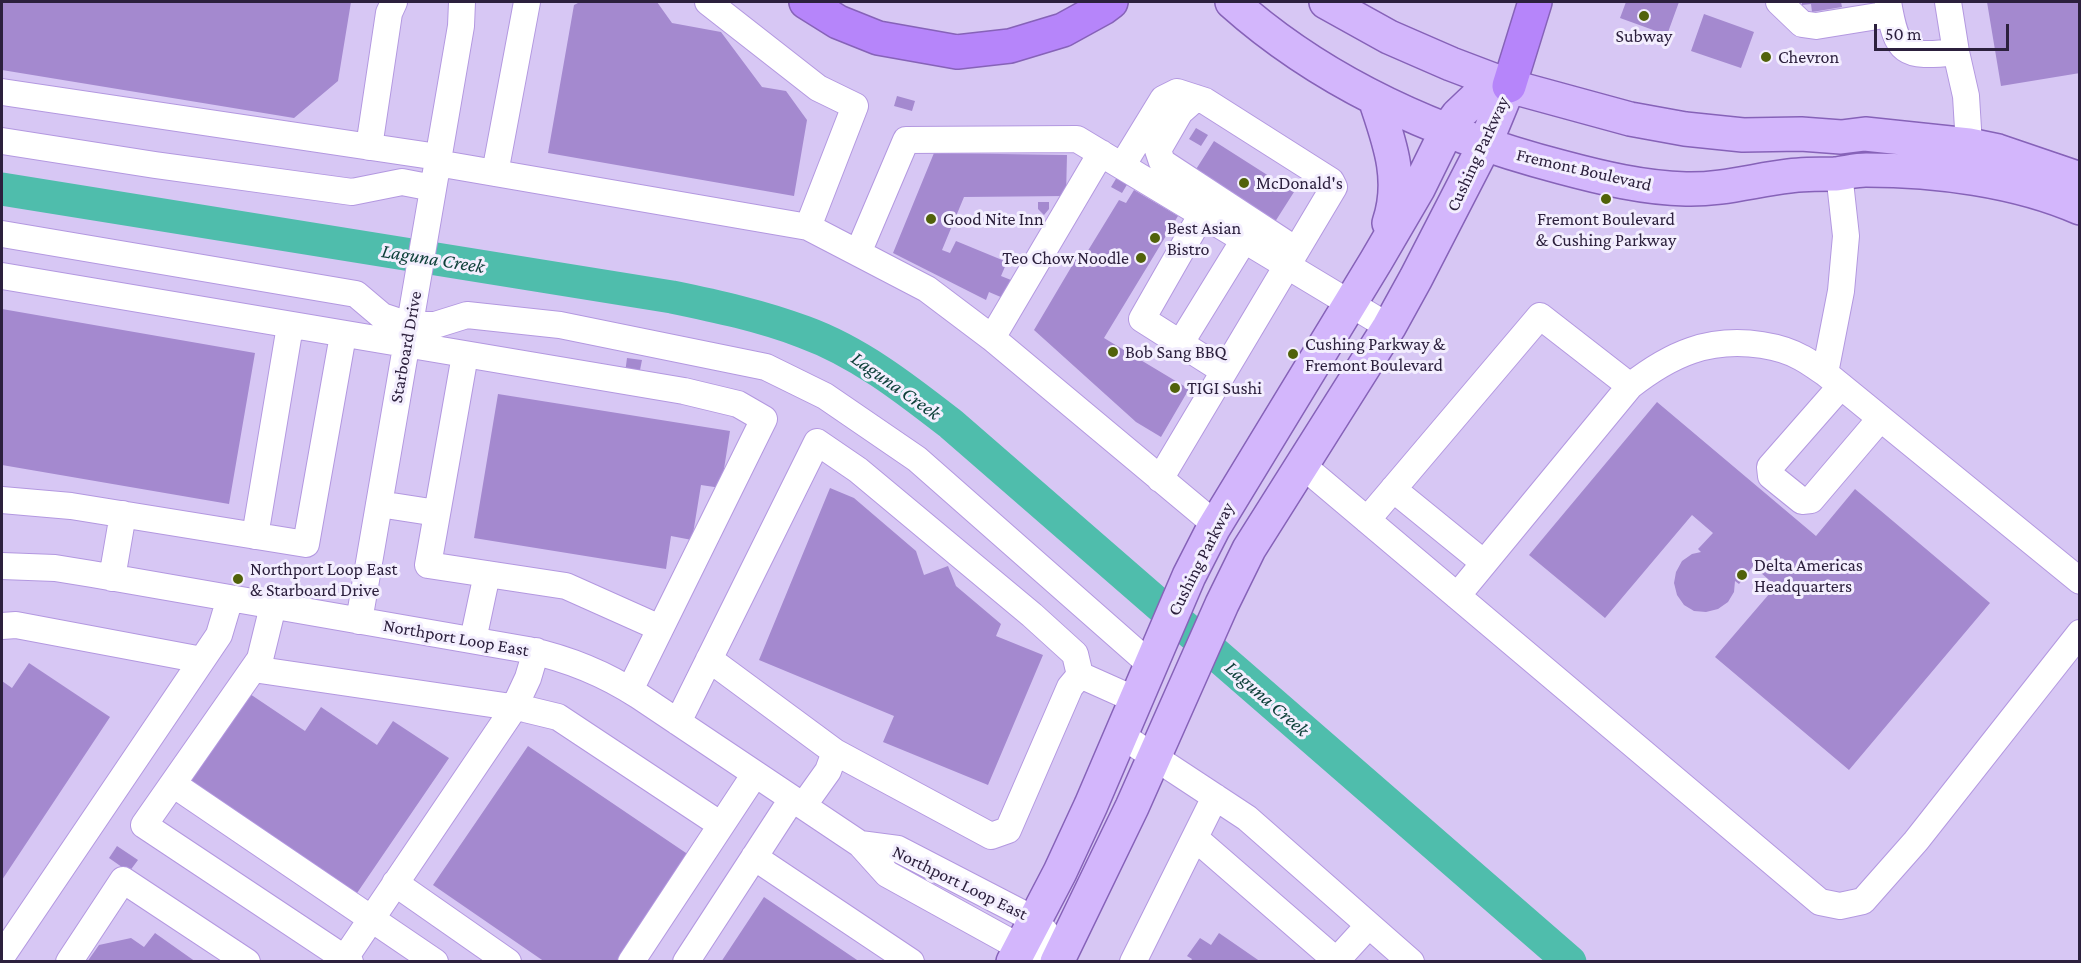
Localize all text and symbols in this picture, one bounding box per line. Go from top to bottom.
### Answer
marker: Subway [1637,9,1651,23]
scale bar [1877,12,2012,50]
text: 50 m [1885,24,1922,44]
place label: Subway [1616,25,1672,47]
place label: Chevron [1778,46,1839,68]
marker: Chevron [1759,50,1773,64]
street label: Cushing Parkway [1442,93,1514,215]
street label: Fremont Boulevard [1514,144,1654,196]
place label: McDonald's [1256,172,1343,194]
marker: McDonald's [1237,176,1251,190]
marker: Fremont Boulevard & Cushing Parkway [1599,192,1613,206]
place label: Good Nite Inn [943,208,1044,230]
place label: Fremont Boulevard & Cushing Parkway [1536,208,1676,250]
marker: Good Nite Inn [924,212,938,226]
place label: Best Asian Bistro [1167,217,1241,260]
marker: Best Asian Bistro [1148,231,1162,245]
water label: Laguna Creek [380,239,486,279]
place label: Teo Chow Noodle [1002,247,1129,269]
marker: Teo Chow Noodle [1134,251,1148,265]
street label: Starboard Drive [386,289,426,405]
place label: Cushing Parkway & Fremont Boulevard [1305,333,1446,376]
place label: Bob Sang BBQ [1125,341,1227,363]
marker: Bob Sang BBQ [1106,345,1120,359]
water label: Laguna Creek [847,346,945,426]
marker: Cushing Parkway & Fremont Boulevard [1286,347,1300,361]
place label: TIGI Sushi [1187,377,1262,399]
marker: TIGI Sushi [1168,381,1182,395]
street label: Cushing Parkway [1163,499,1239,619]
place label: Delta Americas Headquarters [1754,554,1863,596]
place label: Northport Loop East & Starboard Drive [250,558,398,600]
marker: Delta Americas Headquarters [1735,568,1749,582]
marker: Northport Loop East & Starboard Drive [231,572,245,586]
street label: Northport Loop East [381,615,531,661]
water label: Laguna Creek [1220,656,1314,742]
street label: Northport Loop East [889,841,1031,925]

